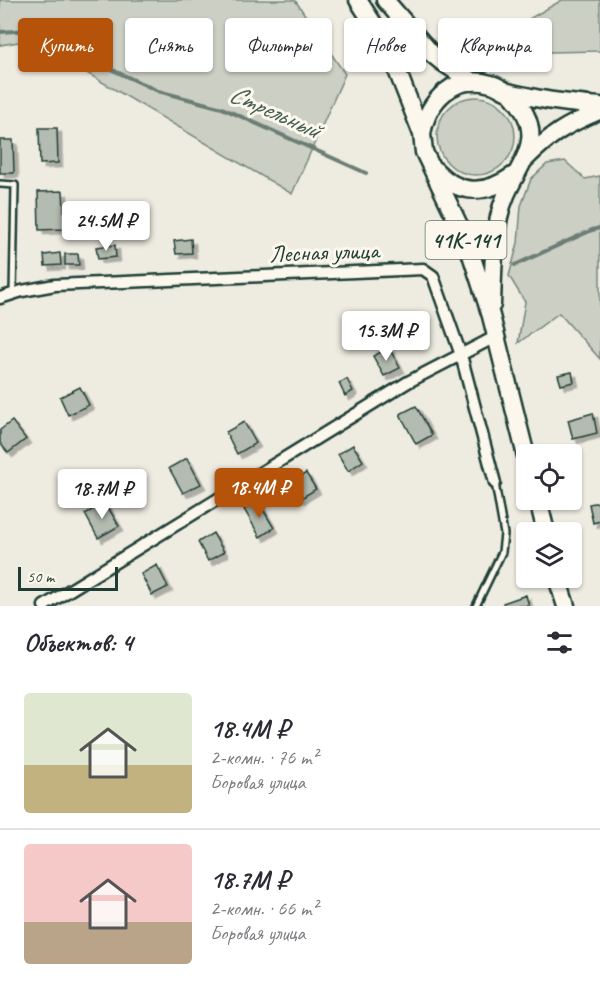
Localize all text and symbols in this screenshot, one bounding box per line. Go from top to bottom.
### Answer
chip: Купить [18,18,113,72]
chip: Снять [125,18,213,72]
chip: Фильтры [225,18,332,72]
chip: Новое [344,18,426,72]
chip: Квартира [438,18,552,72]
water label: Стрельный [224,77,330,148]
pin: 24.5M ₽ [51,201,161,252]
text: 24.5M ₽ [76,208,136,233]
road number: 41К-141 [426,221,506,259]
street label: Лесная улица [269,235,382,269]
pin: 15.3M ₽ [331,311,441,362]
text: 15.3M ₽ [356,318,416,343]
map controls [516,444,582,588]
button: locate [516,444,582,510]
pin: 18.4M ₽ [204,468,314,519]
pin: 18.7M ₽ [47,469,157,520]
text: 18.4M ₽ [229,475,289,500]
text: 18.7M ₽ [72,476,132,501]
button: layers [516,522,582,588]
scale bar [18,564,118,592]
text: 50 m [27,567,54,587]
text: Объектов: 4 [24,626,133,659]
icon: filters [543,626,576,659]
text: 18.4M ₽ [210,712,289,745]
icon: home [72,717,144,789]
text: 2-комн. · 76 m² [210,745,318,770]
text: Боровая улица [210,770,305,795]
text: 18.7M ₽ [210,863,289,896]
icon: home [72,868,144,940]
text: 2-комн. · 66 m² [210,896,318,921]
text: Боровая улица [210,921,305,946]

